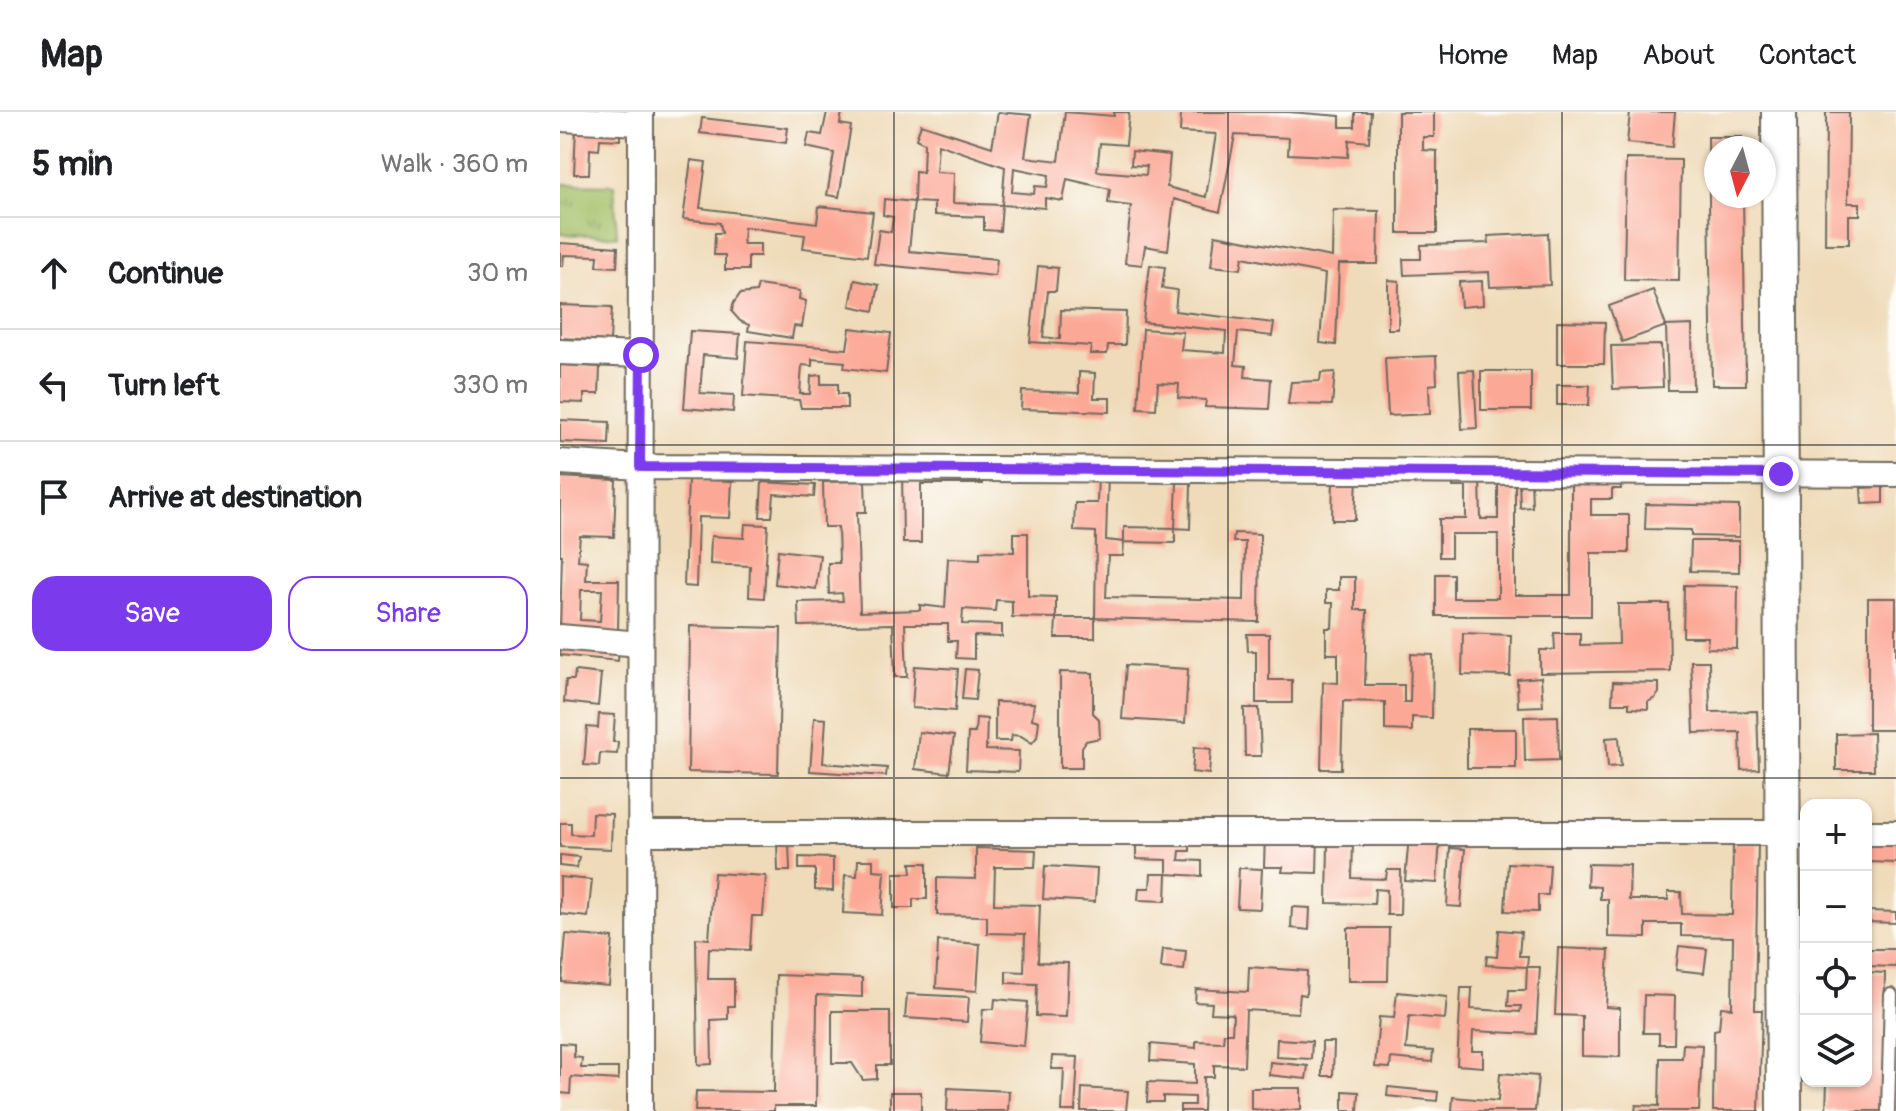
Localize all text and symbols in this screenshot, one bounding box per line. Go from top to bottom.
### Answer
text: Map [40,31,103,79]
text: Home [1437,38,1508,73]
text: Map [1552,38,1598,73]
text: About [1642,38,1715,73]
text: Contact [1759,38,1856,73]
north arrow [1704,136,1776,208]
text: 5 min [32,143,113,186]
text: Walk · 360 m [381,148,528,180]
icon: ahead [32,251,76,295]
text: Continue [108,255,223,292]
text: 30 m [467,257,528,289]
route start [623,337,659,373]
icon: left [32,363,76,407]
text: Turn left [108,367,219,404]
text: 330 m [452,369,528,401]
route end [1763,456,1799,492]
icon: arrive [32,475,76,519]
text: Arrive at destination [108,479,362,516]
button: Save [32,576,272,651]
button: Share [288,576,528,651]
map controls [1800,799,1872,1087]
button: + [1800,799,1872,871]
button: − [1800,871,1872,943]
button: locate [1800,943,1872,1015]
button: layers [1800,1015,1872,1087]

